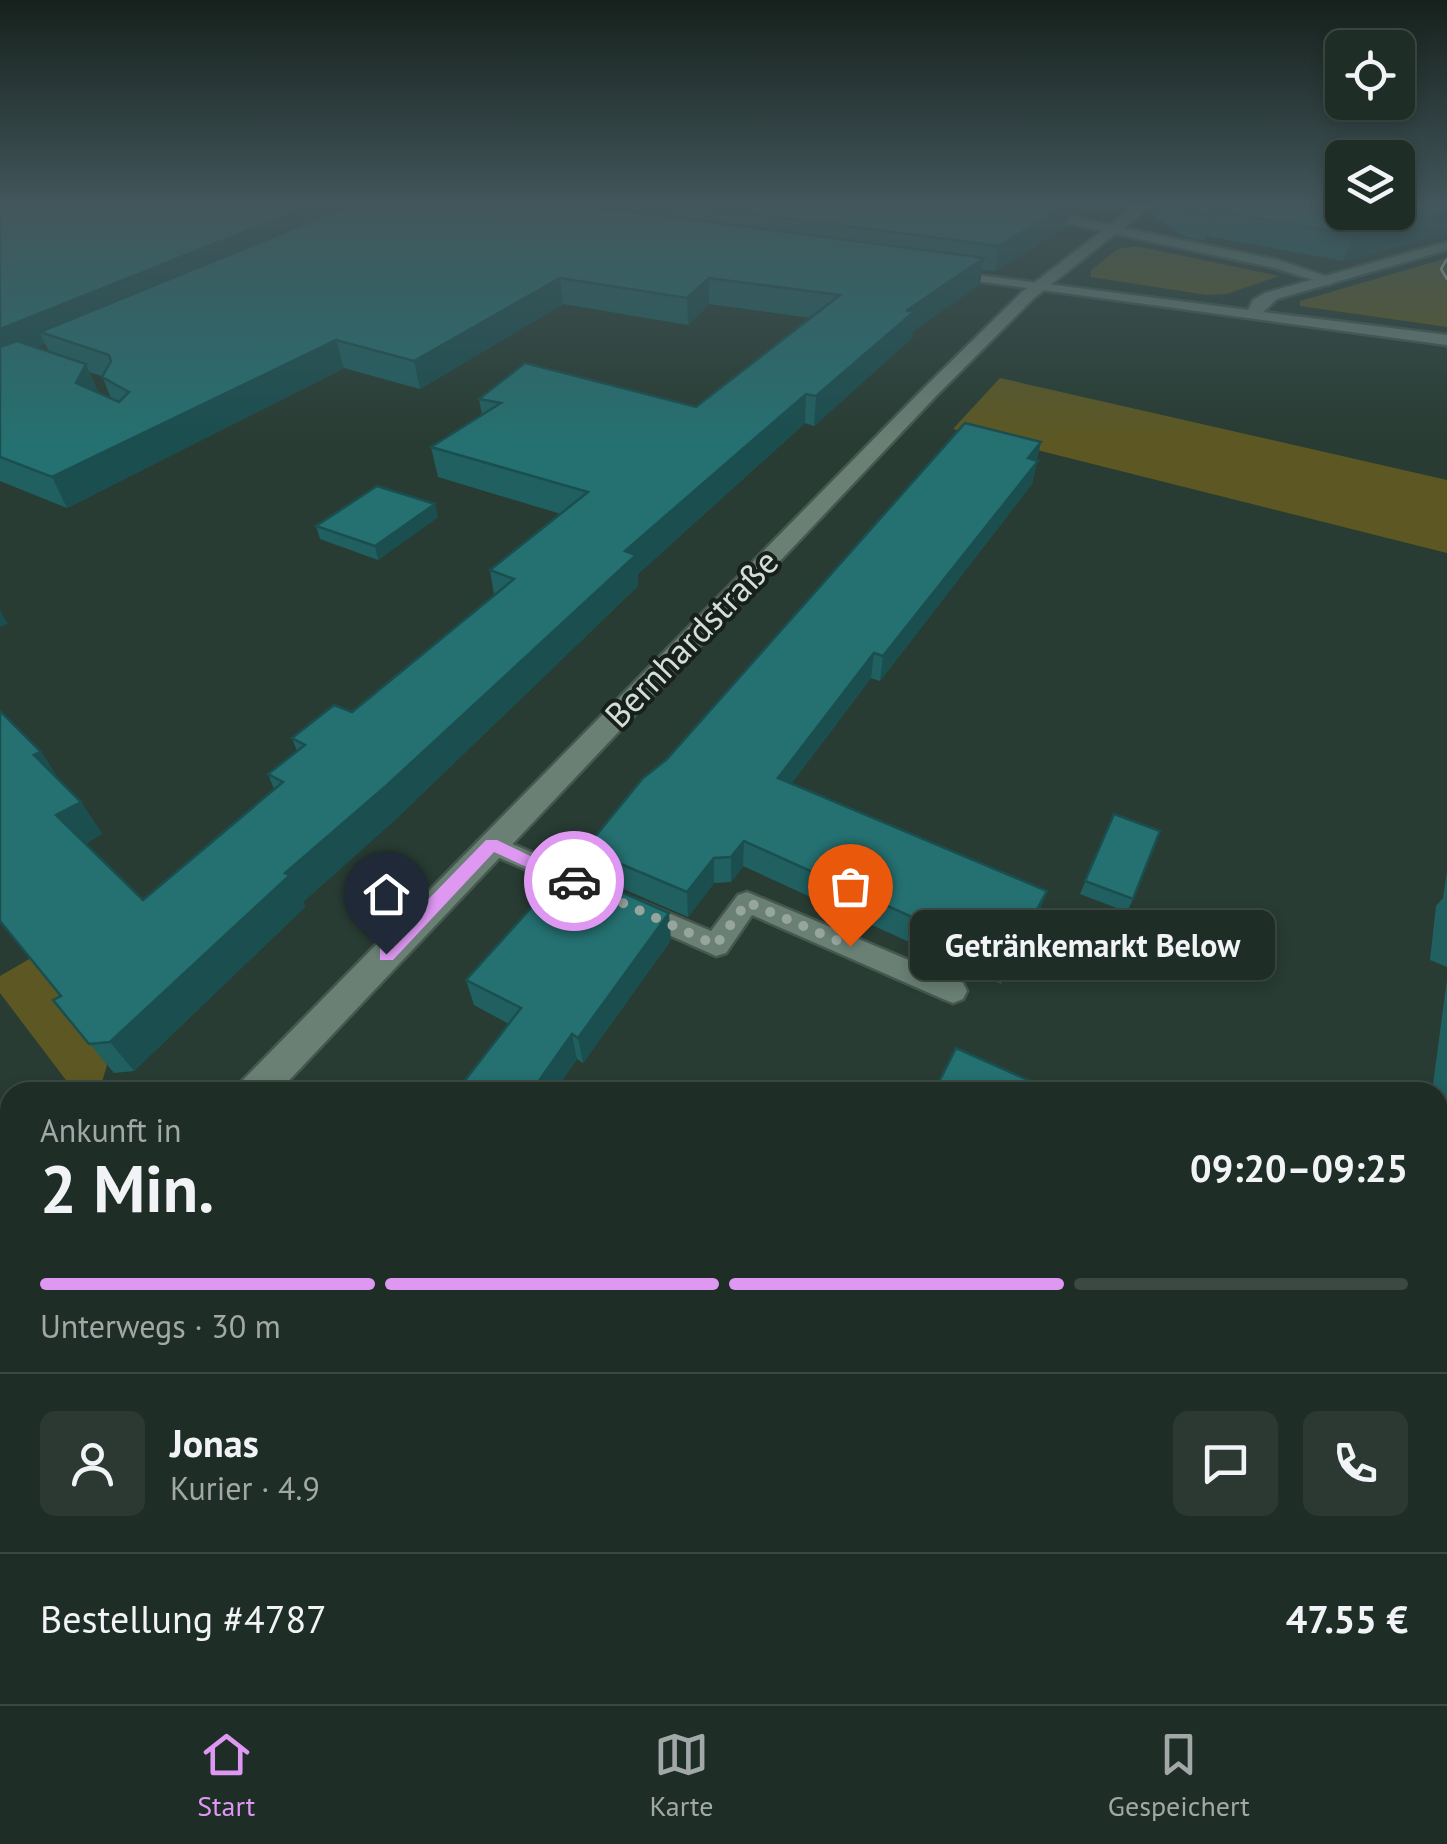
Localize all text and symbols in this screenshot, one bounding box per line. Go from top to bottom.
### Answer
map controls [1325,30,1415,230]
button: locate [1325,30,1415,120]
button: layers [1325,140,1415,230]
street label: Bernhardstraße [594,539,788,737]
courier [524,831,624,931]
pin [808,844,893,947]
pin [344,852,429,955]
icon: car [547,854,602,909]
icon: bag [823,859,878,914]
icon: home [359,867,414,922]
callout: Getränkemarkt Below [910,911,1275,981]
text: Getränkemarkt Below [945,924,1240,966]
text: Ankunft in [40,1109,181,1151]
text: 09:20–09:25 [1190,1143,1408,1192]
text: 2 Min. [40,1146,214,1230]
text: Unterwegs · 30 m [40,1305,281,1347]
button: person [40,1411,145,1516]
button: chat [1173,1411,1278,1516]
button: phone [1303,1411,1408,1516]
text: Jonas [170,1418,259,1467]
text: Kurier · 4.9 [170,1467,320,1509]
text: Bestellung #4787 [40,1594,327,1643]
text: 47.55 € [1286,1594,1408,1643]
tab: Start [197,1727,255,1824]
tab: Karte [650,1727,714,1824]
tab: Gespeichert [1108,1727,1250,1824]

